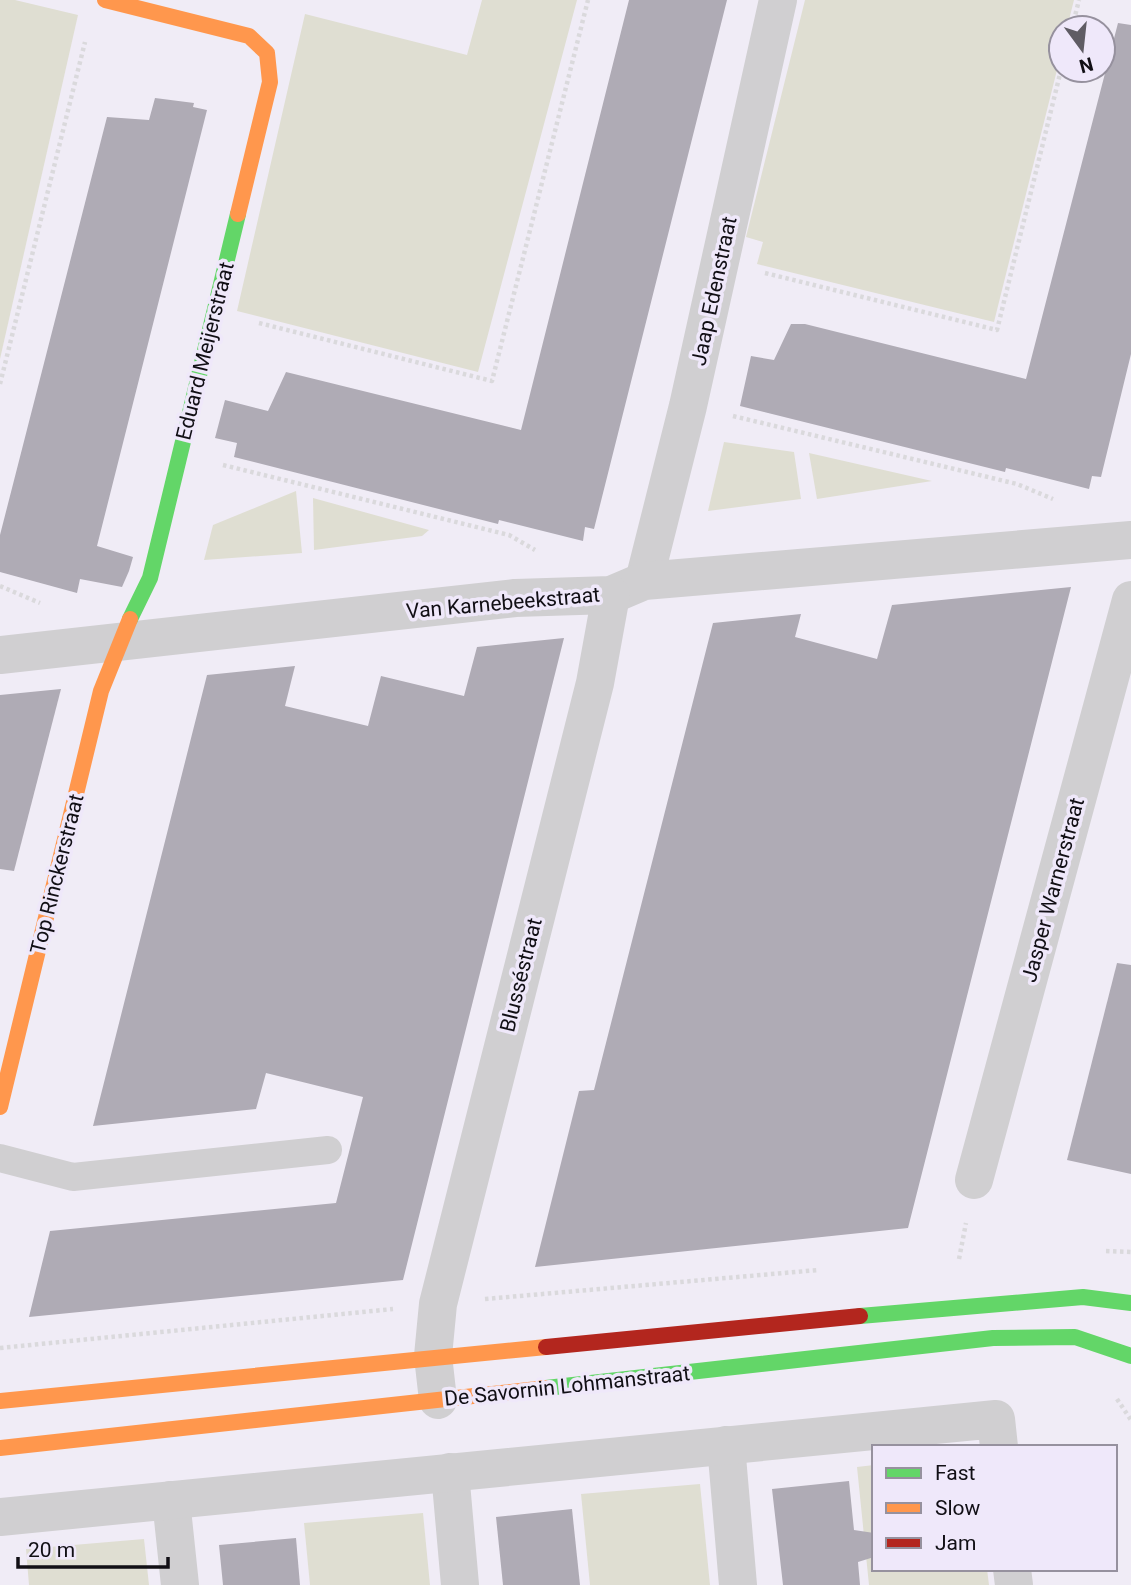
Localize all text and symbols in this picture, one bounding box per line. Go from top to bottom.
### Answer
north arrow [1047,14,1117,84]
text: N [1077,52,1096,78]
street label: Jaap Edenstraat [686,214,742,368]
street label: Eduard Meijerstraat [171,259,239,442]
street label: Van Karnebeekstraat [405,583,601,623]
street label: Top Rinckerstraat [26,791,89,956]
street label: Jasper Warnerstraat [1017,795,1089,985]
street label: Blusséstraat [495,915,547,1035]
street label: De Savornin Lohmanstraat [443,1361,691,1411]
legend [872,1445,1117,1571]
text: Fast [935,1461,976,1485]
text: Slow [935,1496,981,1520]
scale bar [18,1526,168,1570]
text: Jam [935,1531,976,1555]
text: 20 m [28,1538,75,1562]

